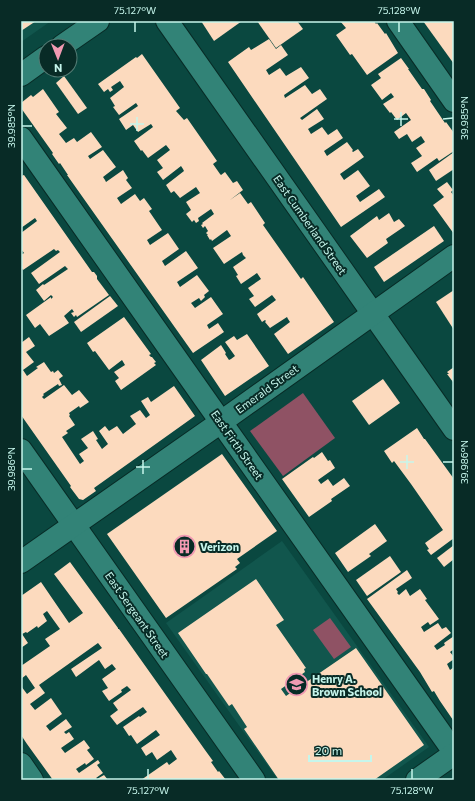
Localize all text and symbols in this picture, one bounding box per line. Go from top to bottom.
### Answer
text: 75.127°W [114,4,156,16]
text: 75.128°W [377,4,421,16]
north arrow [38,38,78,78]
text: N [54,62,62,75]
text: 39.985°N [458,96,470,140]
text: 39.985°N [5,104,17,148]
street label: East Cumberland Street [271,173,350,277]
street label: Emerald Street [233,361,301,416]
street label: East Firth Street [209,408,266,482]
text: 39.986°N [458,440,470,484]
text: 39.986°N [5,447,17,491]
building icon: Verizon [172,534,198,560]
place label: Verizon [200,540,239,553]
street label: East Sergeant Street [103,569,172,661]
school or university icon: Henry A. Brown School [284,672,310,698]
place label: Henry A. Brown School [312,672,382,698]
scale bar [309,737,371,763]
text: 20 m [315,743,342,757]
text: 75.127°W [127,784,169,796]
text: 75.128°W [390,784,434,796]

